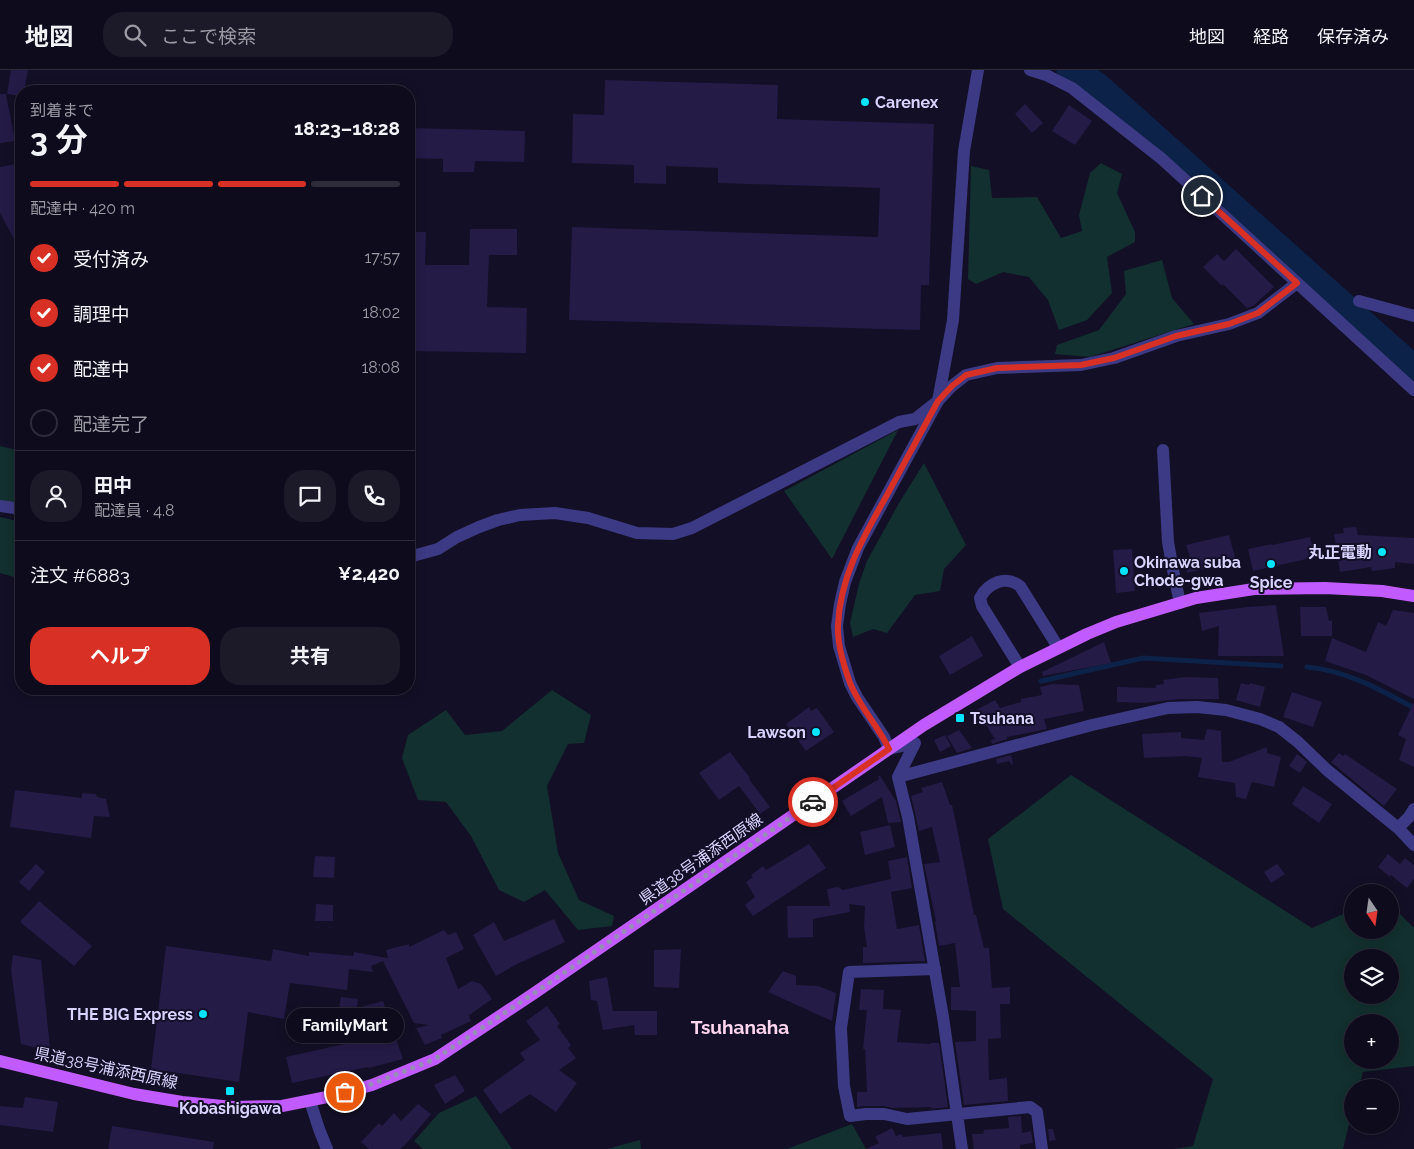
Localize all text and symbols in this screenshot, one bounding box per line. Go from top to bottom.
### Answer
search box [103,12,453,57]
icon: search [121,21,149,49]
text: 地図 [25,22,73,51]
text: ここで検索 [161,25,256,47]
text: 地図 [1189,26,1225,47]
text: 経路 [1253,26,1289,47]
text: 保存済み [1317,26,1389,47]
place label: Carenex [875,93,939,112]
marker: Carenex [859,96,871,108]
text: 到着まで [30,101,94,120]
text: 18:23–18:28 [294,117,400,139]
text: 3 分 [30,121,88,158]
pin [1181,175,1223,217]
icon: home [1188,182,1216,210]
text: 配達中 · 420 m [30,199,135,218]
icon: check [30,244,58,272]
text: 受付済み [73,248,149,270]
text: 17:57 [364,248,400,267]
icon: check [30,299,58,327]
text: 調理中 [73,303,130,325]
text: 18:02 [363,303,400,322]
icon: check [30,354,58,382]
text: 配達中 [73,358,130,380]
text: 18:08 [361,358,400,377]
text: 配達完了 [73,413,149,435]
button: person [30,470,82,522]
button: chat [284,470,336,522]
button: phone [348,470,400,522]
text: 田中 [94,474,132,496]
text: 配達員 · 4.8 [94,501,174,520]
place label: 丸正電動 [1308,543,1372,562]
marker: 丸正電動 [1376,546,1388,558]
place label: Okinawa suba Chode-gwa [1134,553,1241,590]
marker: Spice [1265,558,1277,570]
text: ¥2,420 [338,562,400,584]
text: 注文 #6883 [30,564,130,586]
marker: Okinawa suba Chode-gwa [1118,565,1130,577]
place label: Spice [1250,573,1293,592]
button: ヘルプ [30,627,210,685]
button: 共有 [220,627,400,685]
place label: Tsuhana [970,709,1034,728]
marker: Tsuhana [954,712,966,724]
place label: Lawson [747,723,806,742]
marker: Lawson [810,726,822,738]
courier [788,777,838,827]
icon: car [799,788,827,816]
street label: 県道38号浦添西原線 [636,809,766,909]
north arrow [1344,884,1399,939]
map controls [1344,884,1399,1134]
button: layers [1344,949,1399,1004]
place label: THE BIG Express [67,1005,193,1024]
callout: FamilyMart [286,1007,404,1042]
marker: THE BIG Express [197,1008,209,1020]
button: + [1344,1014,1399,1069]
text: FamilyMart [302,1016,388,1035]
district label: Tsuhanaha [691,1016,789,1038]
street label: 県道38号浦添西原線 [33,1044,179,1092]
pin [324,1071,366,1113]
icon: bag [331,1078,359,1106]
button: − [1344,1079,1399,1134]
marker: Kobashigawa [224,1085,236,1097]
place label: Kobashigawa [179,1099,281,1118]

